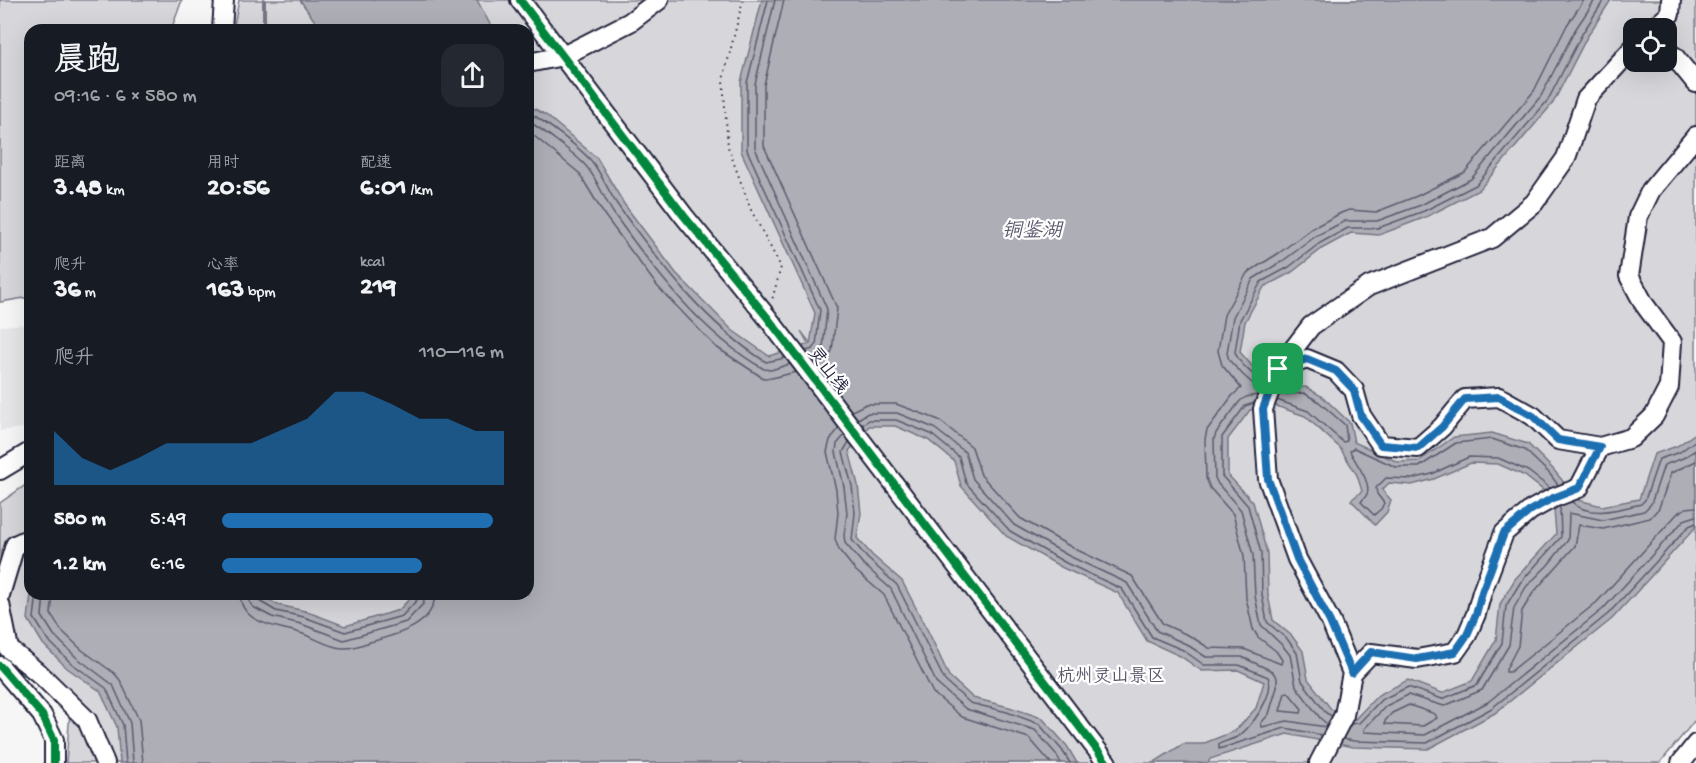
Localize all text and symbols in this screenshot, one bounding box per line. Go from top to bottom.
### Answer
map controls [1623,18,1677,72]
button: locate [1623,18,1677,72]
text: 晨跑 [54,44,120,82]
button: share [441,44,504,107]
text: 09:16 · 6 × 580 m [54,86,197,109]
text: 距离 [54,155,86,174]
text: 用时 [207,155,239,174]
text: 配速 [360,155,392,174]
text: 3.48 [54,174,102,205]
text: 20:56 [207,174,270,205]
text: 6:01 [360,174,407,205]
text: km [102,182,125,201]
text: /km [407,182,433,201]
water label: 铜鉴湖 [1002,219,1064,244]
text: kcal [360,254,385,273]
text: 爬升 [54,257,86,276]
text: 心率 [207,257,239,276]
text: 219 [360,273,396,304]
text: 36 [54,276,81,307]
text: 163 [207,276,244,307]
text: m [81,284,96,303]
text: bpm [244,284,276,303]
text: 110–116 m [419,342,504,365]
street label: 灵山线 [802,343,852,399]
pin [1252,343,1303,394]
text: 爬升 [54,348,94,371]
icon: arrive [1261,352,1294,385]
text: 580 m [54,509,106,532]
text: 5:49 [150,509,186,532]
text: 1.2 km [54,554,106,577]
text: 6:16 [150,554,185,577]
park label: 杭州灵山景区 [1057,666,1165,688]

